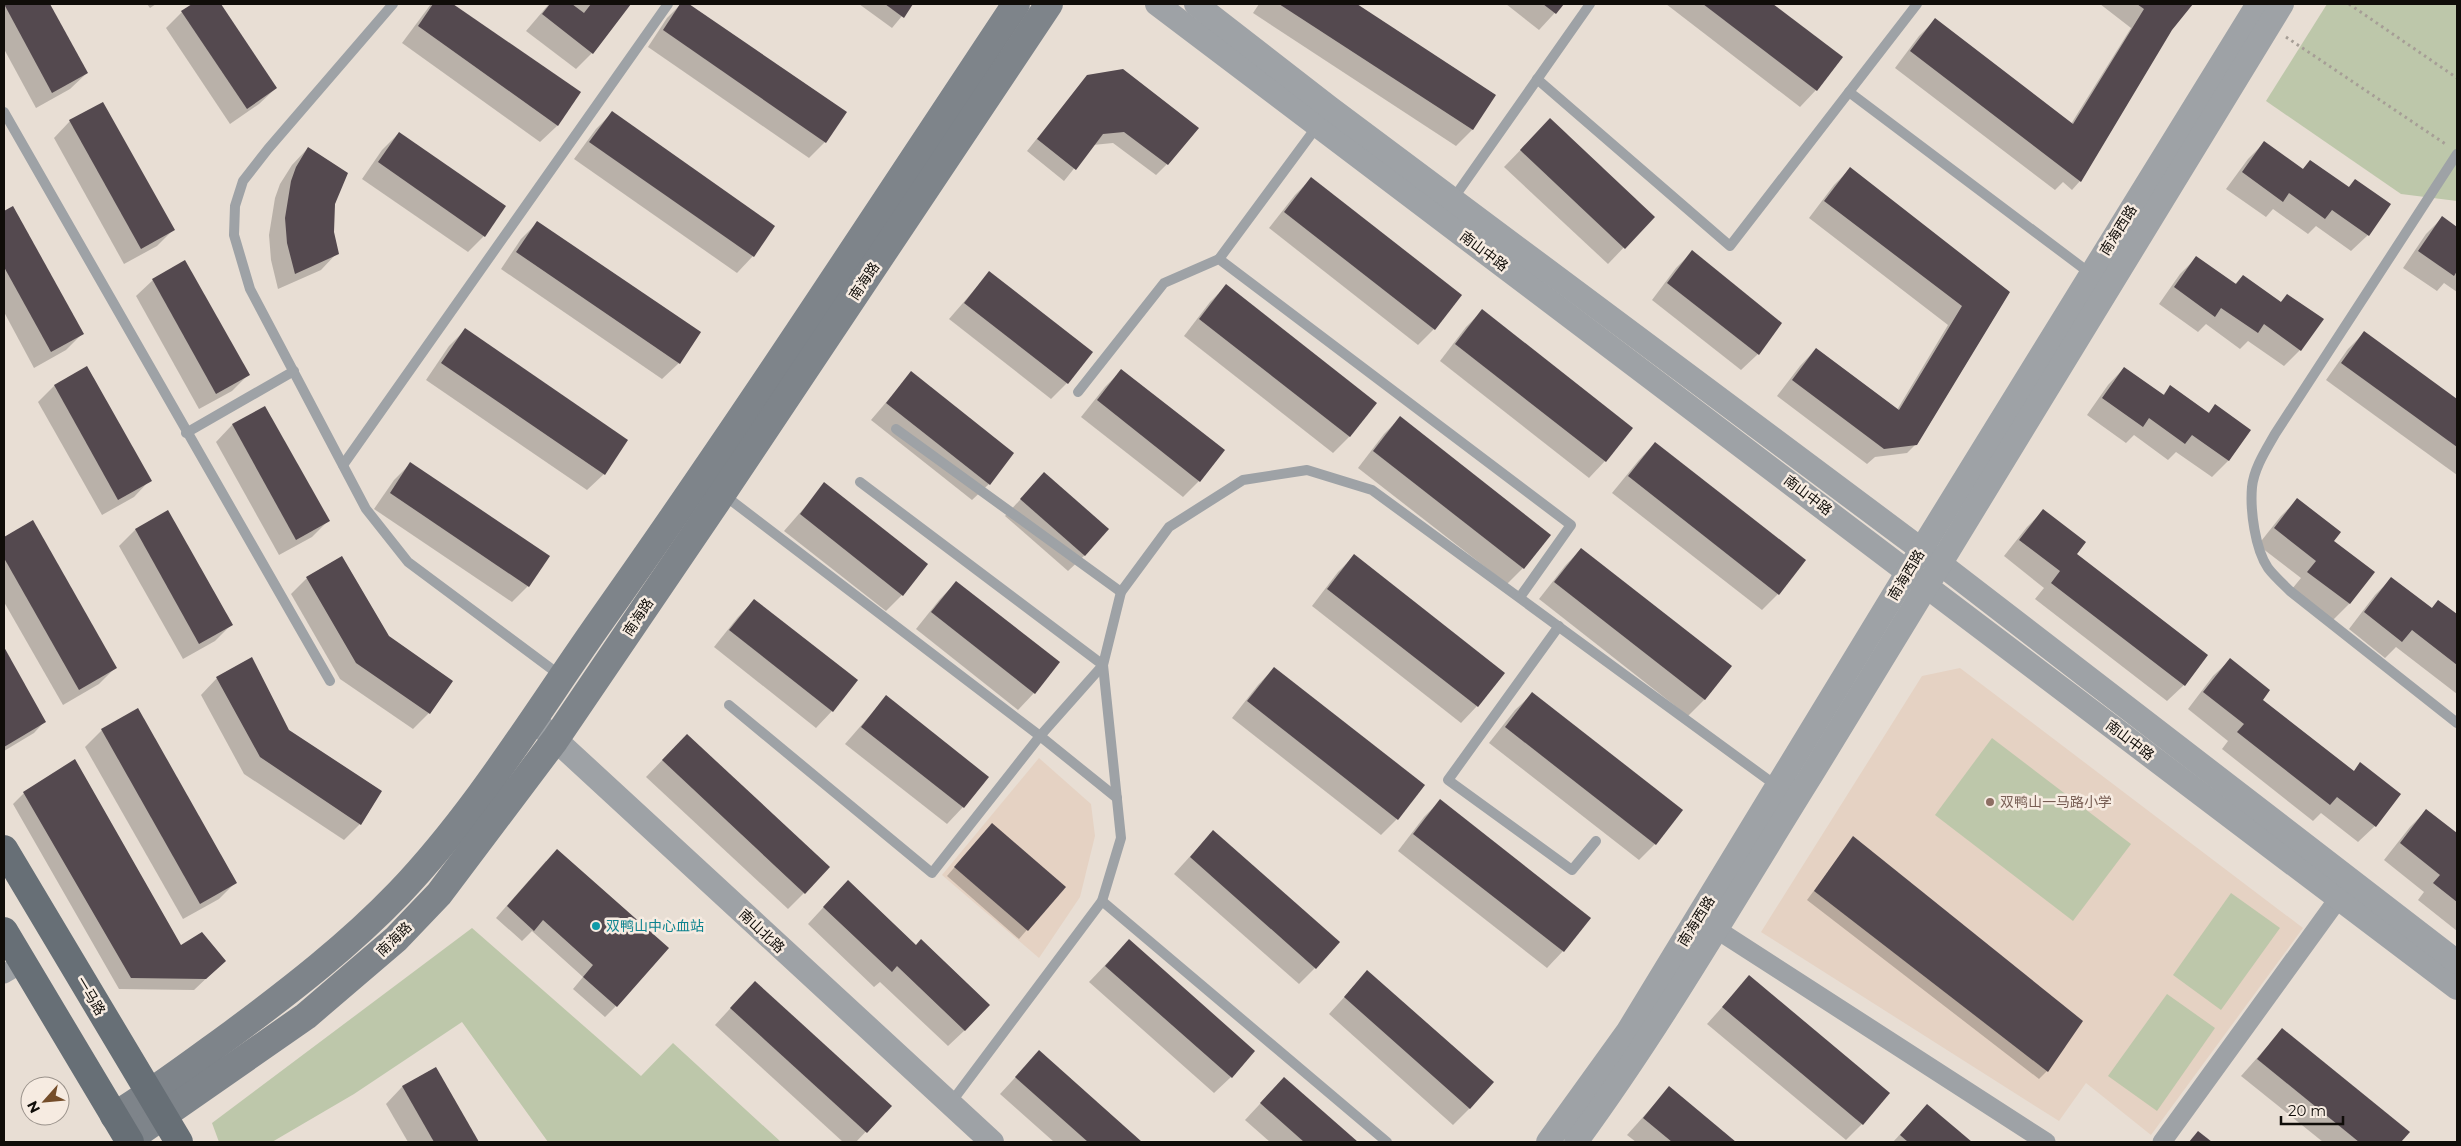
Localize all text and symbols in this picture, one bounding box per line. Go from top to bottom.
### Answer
street label: 南海西路 [2096,201,2140,259]
street label: 南山中路 [1456,227,1512,275]
street label: 南海路 [845,259,883,303]
street label: 南山中路 [1780,471,1836,519]
street label: 南海西路 [1884,546,1928,604]
street label: 南海路 [619,595,657,639]
street label: 南山中路 [2102,716,2158,764]
place label: 双鸭山一马路小学 [2000,793,2112,811]
marker: 双鸭山一马路小学 [1984,796,1996,808]
street label: 南海西路 [1674,892,1718,950]
street label: 南山北路 [735,905,789,957]
place label: 双鸭山中心血站 [606,917,704,935]
street label: 南海路 [373,918,415,960]
marker: 双鸭山中心血站 [590,920,602,932]
street label: 一马路 [72,973,110,1019]
north arrow [20,1076,70,1126]
scale bar [2281,1094,2344,1126]
text: N [23,1098,44,1116]
text: 20 m [2288,1101,2326,1120]

